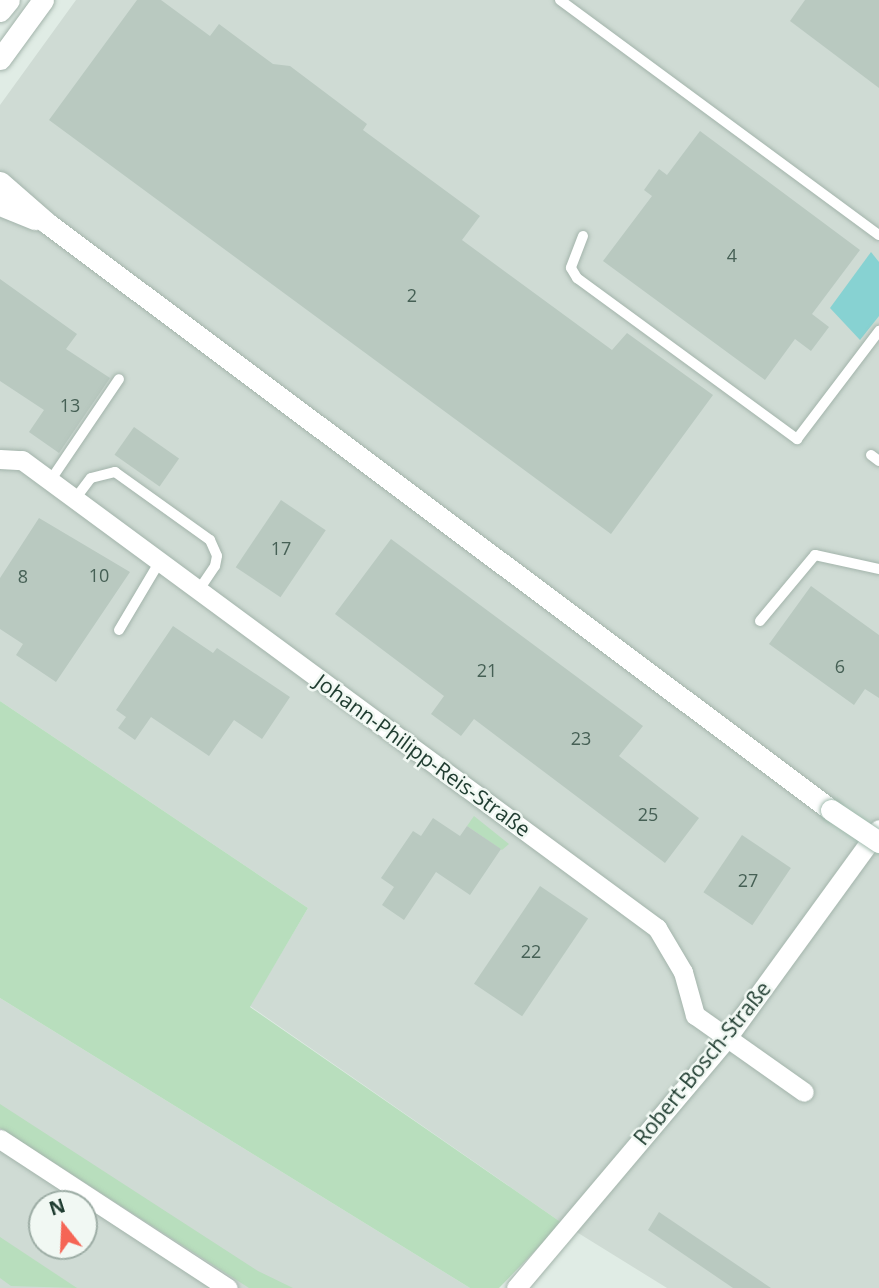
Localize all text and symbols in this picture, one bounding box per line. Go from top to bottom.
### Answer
house number: 4 [727,244,737,266]
house number: 2 [407,284,417,306]
house number: 13 [60,394,80,416]
house number: 17 [271,537,291,559]
house number: 10 [89,564,109,586]
house number: 8 [18,565,28,587]
house number: 6 [835,655,845,677]
house number: 21 [477,659,497,681]
street label: Johann-Philipp-Reis-Straße [310,668,536,842]
house number: 23 [571,727,591,749]
house number: 25 [638,803,658,825]
house number: 27 [738,869,758,891]
house number: 22 [521,940,541,962]
street label: Robert-Bosch-Straße [628,976,776,1150]
north arrow [28,1190,98,1260]
text: N [46,1192,68,1222]

